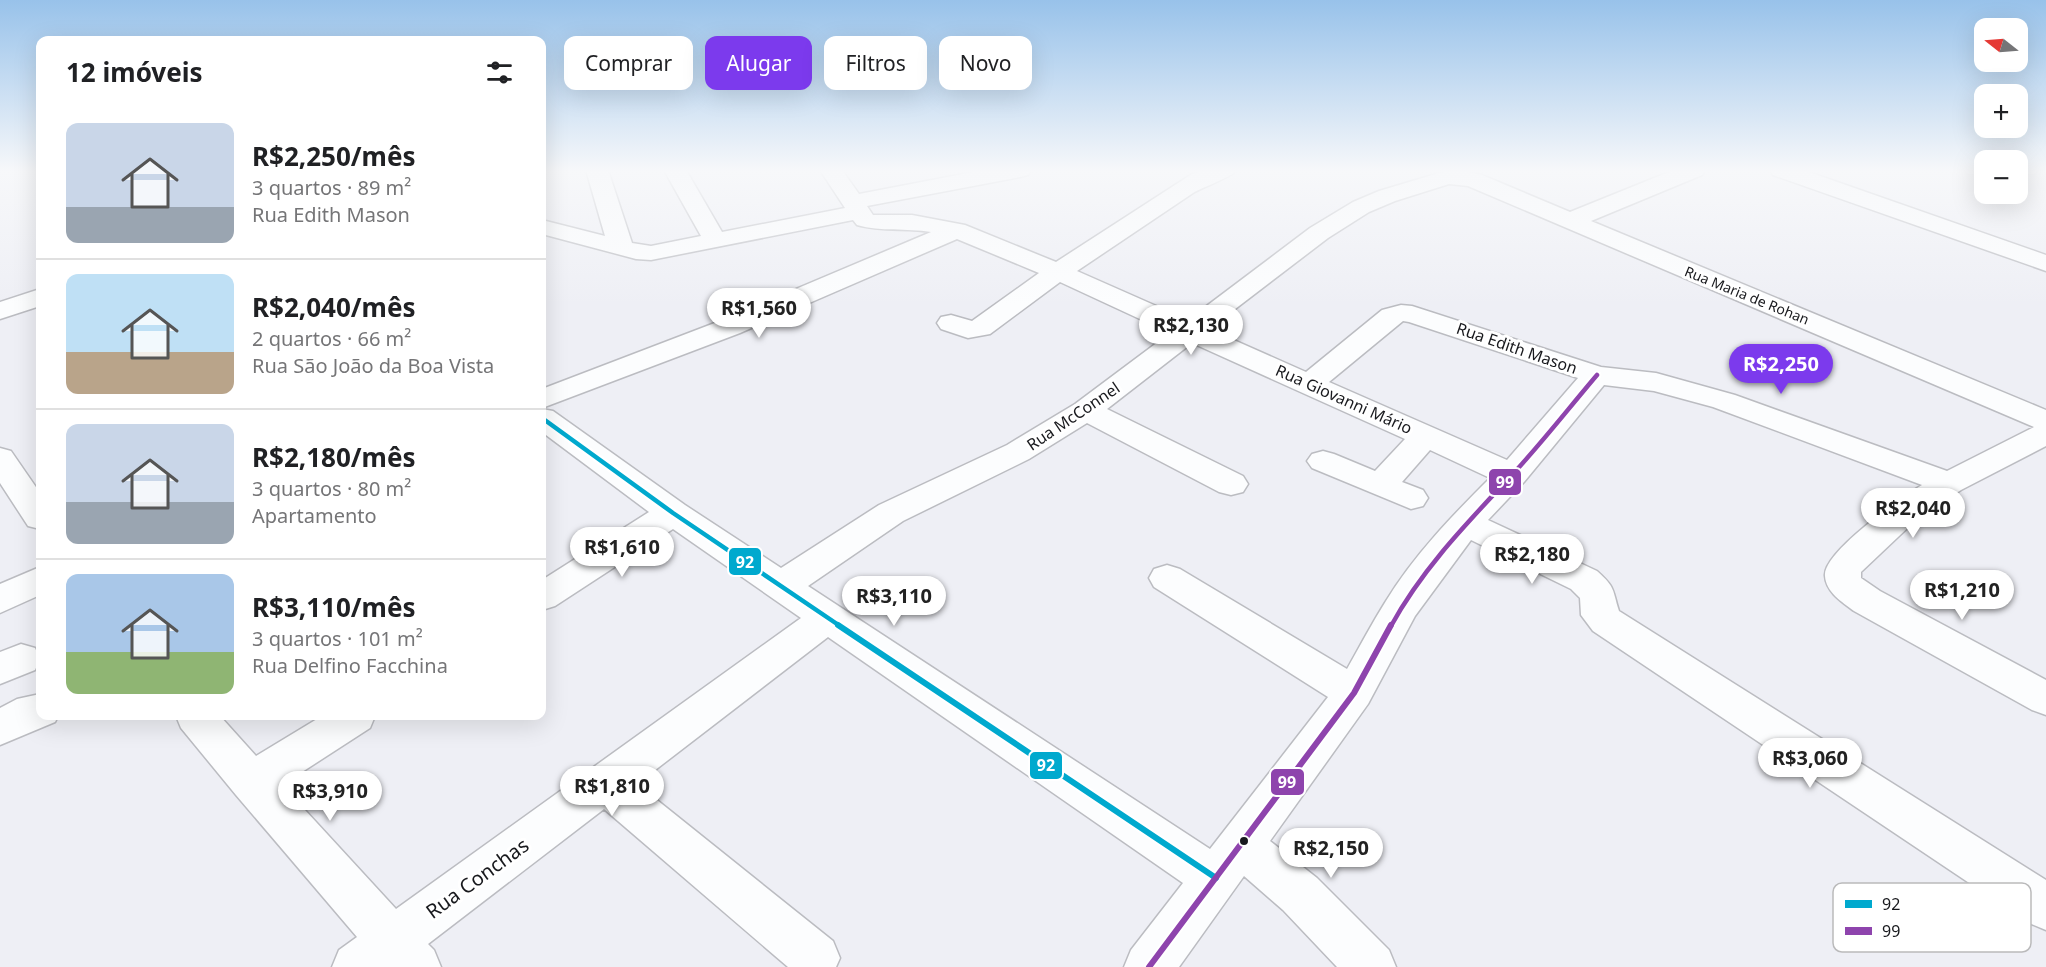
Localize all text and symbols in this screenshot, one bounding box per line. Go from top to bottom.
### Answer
north arrow [1974,18,2028,72]
map controls [1974,18,2028,204]
chip: Comprar [564,36,693,90]
chip: Alugar [705,36,812,90]
chip: Filtros [824,36,927,90]
chip: Novo [939,36,1032,90]
text: 12 imóveis [66,54,203,90]
icon: filters [483,56,516,89]
button: + [1974,84,2028,138]
text: R$2,250/mês [252,138,416,174]
icon: home [114,147,186,219]
button: − [1974,150,2028,204]
text: 3 quartos · 89 m² [252,174,411,201]
text: Rua Edith Mason [252,201,410,228]
street label: Rua Maria de Rohan [1682,261,1812,329]
pin: R$1,560 [704,288,814,339]
text: R$2,040/mês [252,289,416,325]
text: R$1,560 [721,294,797,321]
icon: home [114,298,186,370]
pin: R$2,130 [1136,305,1246,356]
text: R$2,130 [1153,311,1229,338]
street label: Rua Edith Mason [1454,317,1580,379]
text: 2 quartos · 66 m² [252,325,411,352]
pin: R$2,250 [1726,344,1836,395]
text: R$2,250 [1743,350,1819,377]
text: Rua São João da Boa Vista [252,352,494,379]
street label: Rua Giovanni Mário [1272,359,1416,439]
street label: Rua McConnel [1022,377,1124,455]
text: R$2,180/mês [252,439,416,475]
icon: home [114,448,186,520]
line badge: 99 [1488,468,1522,496]
text: 99 [1496,471,1514,493]
text: 3 quartos · 80 m² [252,475,411,502]
pin: R$2,040 [1858,488,1968,539]
text: R$2,040 [1875,494,1951,521]
text: Apartamento [252,502,377,529]
pin: R$1,610 [567,527,677,578]
text: R$1,610 [584,533,660,560]
pin: R$2,180 [1477,534,1587,585]
text: R$2,180 [1494,540,1570,567]
line badge: 92 [728,547,762,576]
text: 92 [736,551,754,573]
pin: R$1,210 [1907,570,2017,621]
pin: R$3,110 [839,576,949,627]
text: R$1,210 [1924,576,2000,603]
text: R$3,110 [856,582,932,609]
text: R$3,110/mês [252,589,416,625]
icon: home [114,598,186,670]
text: 3 quartos · 101 m² [252,625,423,652]
text: Rua Delfino Facchina [252,652,448,679]
pin: R$3,060 [1755,738,1865,789]
text: R$3,060 [1772,744,1848,771]
line badge: 92 [1029,751,1063,780]
text: 92 [1037,754,1055,776]
pin: R$1,810 [557,766,667,817]
line badge: 99 [1270,768,1305,796]
pin: R$3,910 [275,771,385,822]
text: 99 [1278,771,1296,793]
text: R$1,810 [574,772,650,799]
text: R$3,910 [292,777,368,804]
pin: R$2,150 [1276,828,1386,879]
street label: Rua Conchas [420,831,534,925]
text: R$2,150 [1293,834,1369,861]
unlabelled marker [1238,835,1250,847]
legend [1833,883,2031,952]
text: 92 [1882,893,1900,915]
text: 99 [1882,920,1900,942]

